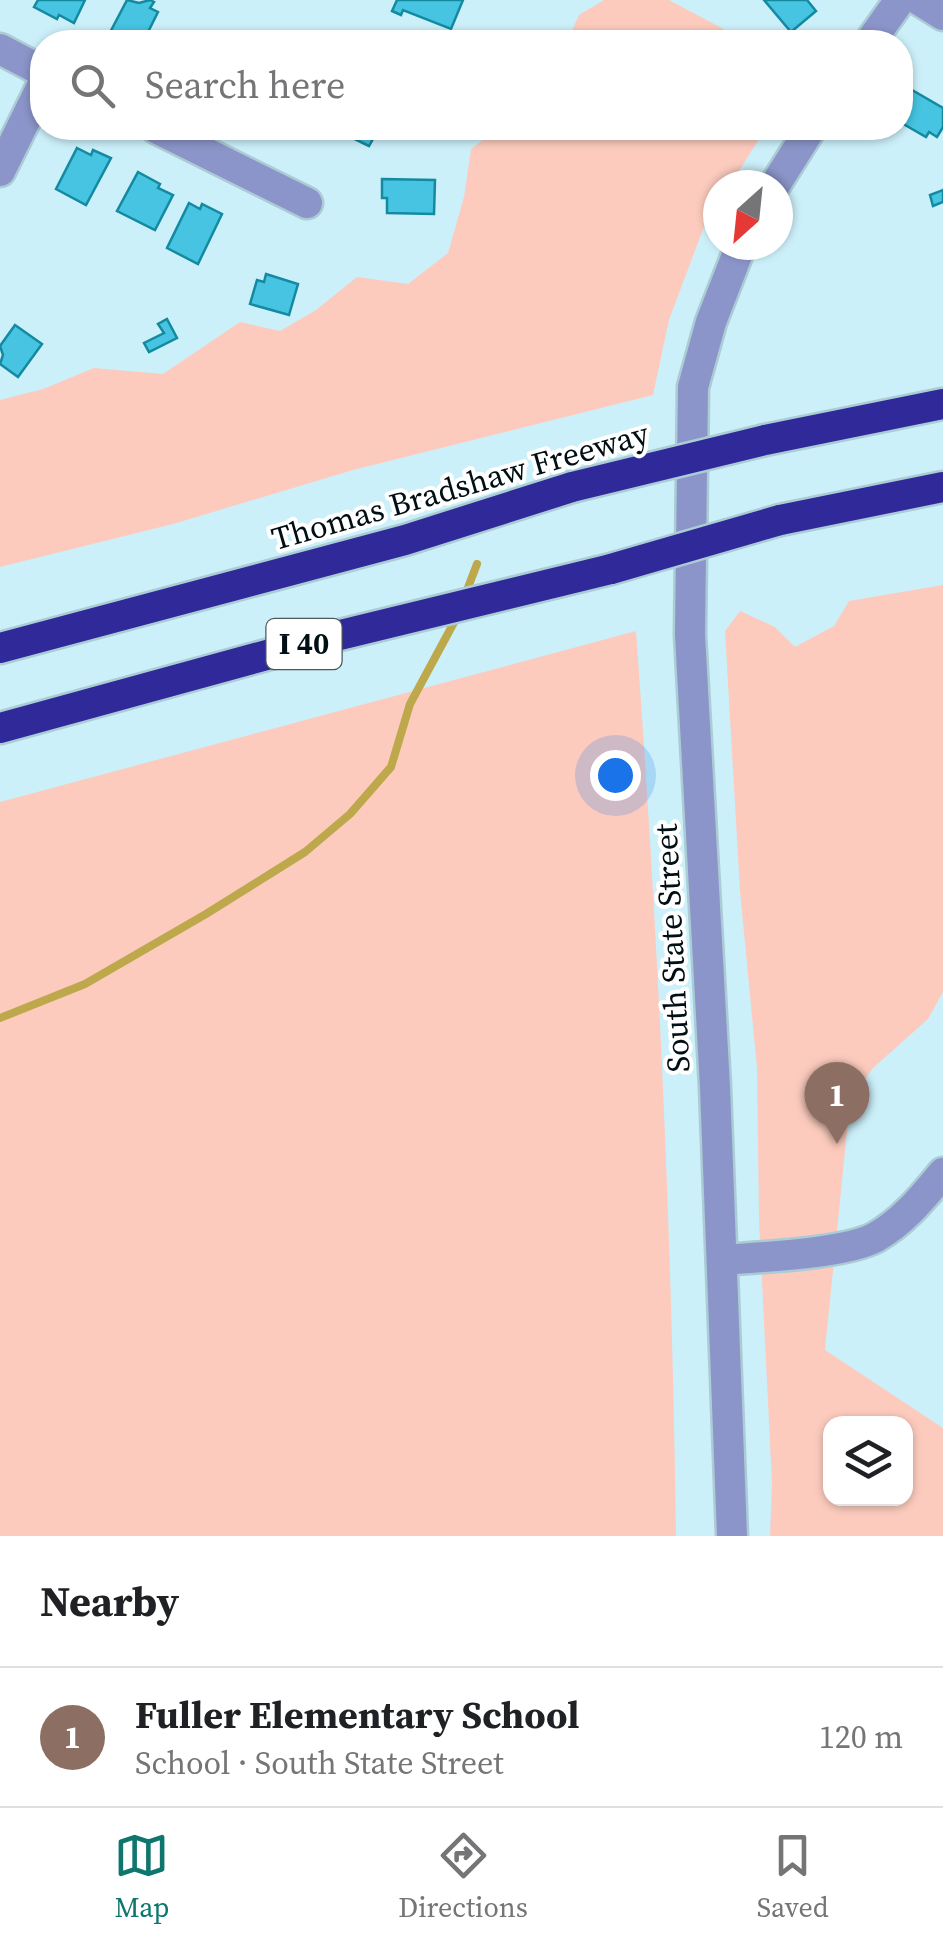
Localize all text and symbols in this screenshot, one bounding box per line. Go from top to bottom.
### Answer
search box [30,30,913,140]
icon: search [65,58,120,113]
text: Search here [145,59,345,111]
north arrow [703,170,793,260]
street label: Thomas Bradshaw Freeway [266,411,654,561]
road number: I 40 [266,619,342,669]
your location [590,750,641,801]
street label: South State Street [643,822,700,1073]
pin: 1 [804,1062,870,1144]
map controls [823,1416,913,1506]
button: layers [823,1416,913,1506]
text: Nearby [40,1572,179,1630]
text: Fuller Elementary School [135,1689,580,1741]
text: 1 [64,1715,81,1759]
text: 120 m [819,1715,903,1759]
text: School · South State Street [135,1741,504,1785]
tab: Map [114,1828,169,1926]
tab: Directions [398,1828,528,1926]
tab: Saved [757,1828,829,1926]

